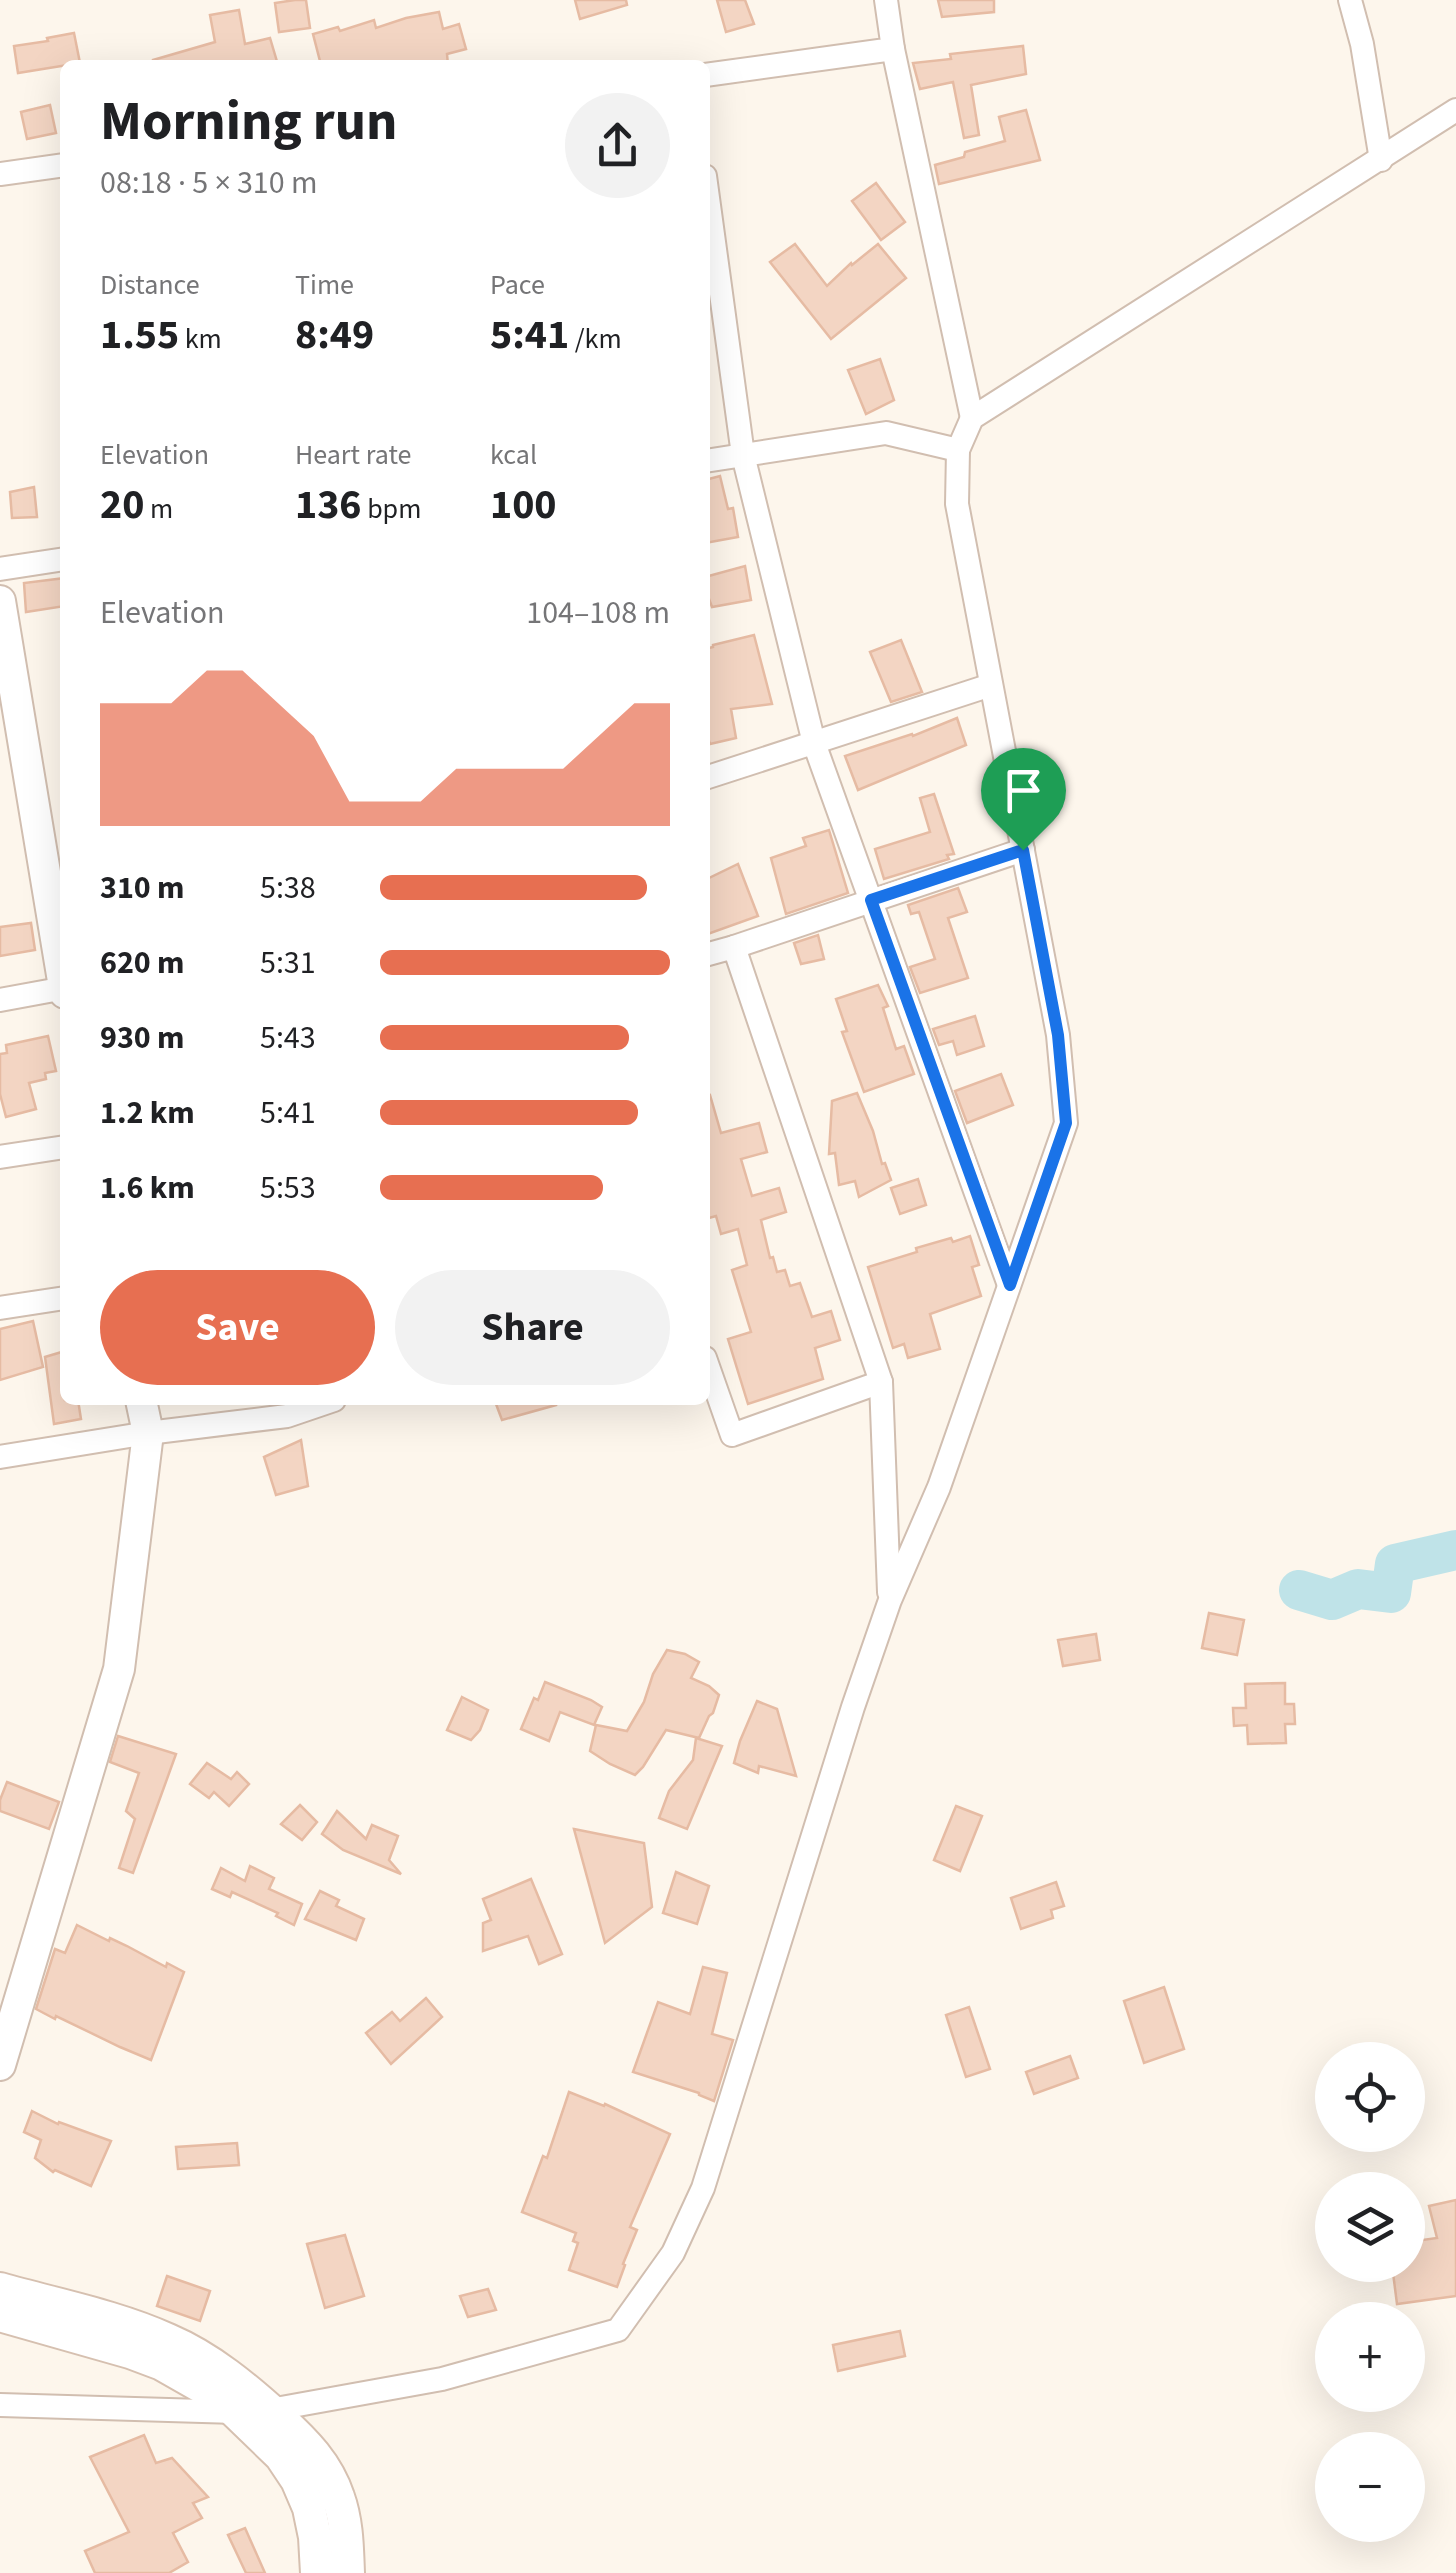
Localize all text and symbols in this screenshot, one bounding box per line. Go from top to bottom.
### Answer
text: Morning run [100,83,397,161]
button: share [565,93,670,198]
text: 08:18 · 5 × 310 m [100,160,318,206]
text: Distance [100,265,200,305]
text: Time [295,265,354,305]
text: Pace [490,265,545,305]
text: 1.55 [100,305,179,365]
text: 8:49 [295,305,374,365]
text: 5:41 [490,305,569,365]
text: km [179,319,222,359]
text: /km [569,319,622,359]
text: Elevation [100,435,209,475]
text: Heart rate [295,435,411,475]
text: kcal [490,435,537,475]
text: 20 [100,475,144,535]
text: 136 [295,475,362,535]
text: 100 [490,475,557,535]
text: m [144,489,173,529]
text: bpm [362,489,421,529]
text: Elevation [100,590,225,636]
text: 104–108 m [526,590,670,636]
pin [981,748,1066,851]
icon: arrive [996,763,1051,818]
text: 310 m [100,865,185,911]
text: 5:38 [260,865,316,911]
text: 620 m [100,940,185,986]
text: 5:31 [260,940,316,986]
text: 930 m [100,1015,185,1061]
text: 5:43 [260,1015,316,1061]
text: 1.2 km [100,1090,195,1136]
text: 5:41 [260,1090,316,1136]
text: 1.6 km [100,1165,195,1211]
text: 5:53 [260,1165,316,1211]
button: Save [100,1270,375,1385]
button: Share [395,1270,670,1385]
map controls [1315,2042,1425,2542]
button: locate [1315,2042,1425,2152]
button: layers [1315,2172,1425,2282]
button: + [1315,2302,1425,2412]
button: − [1315,2432,1425,2542]

